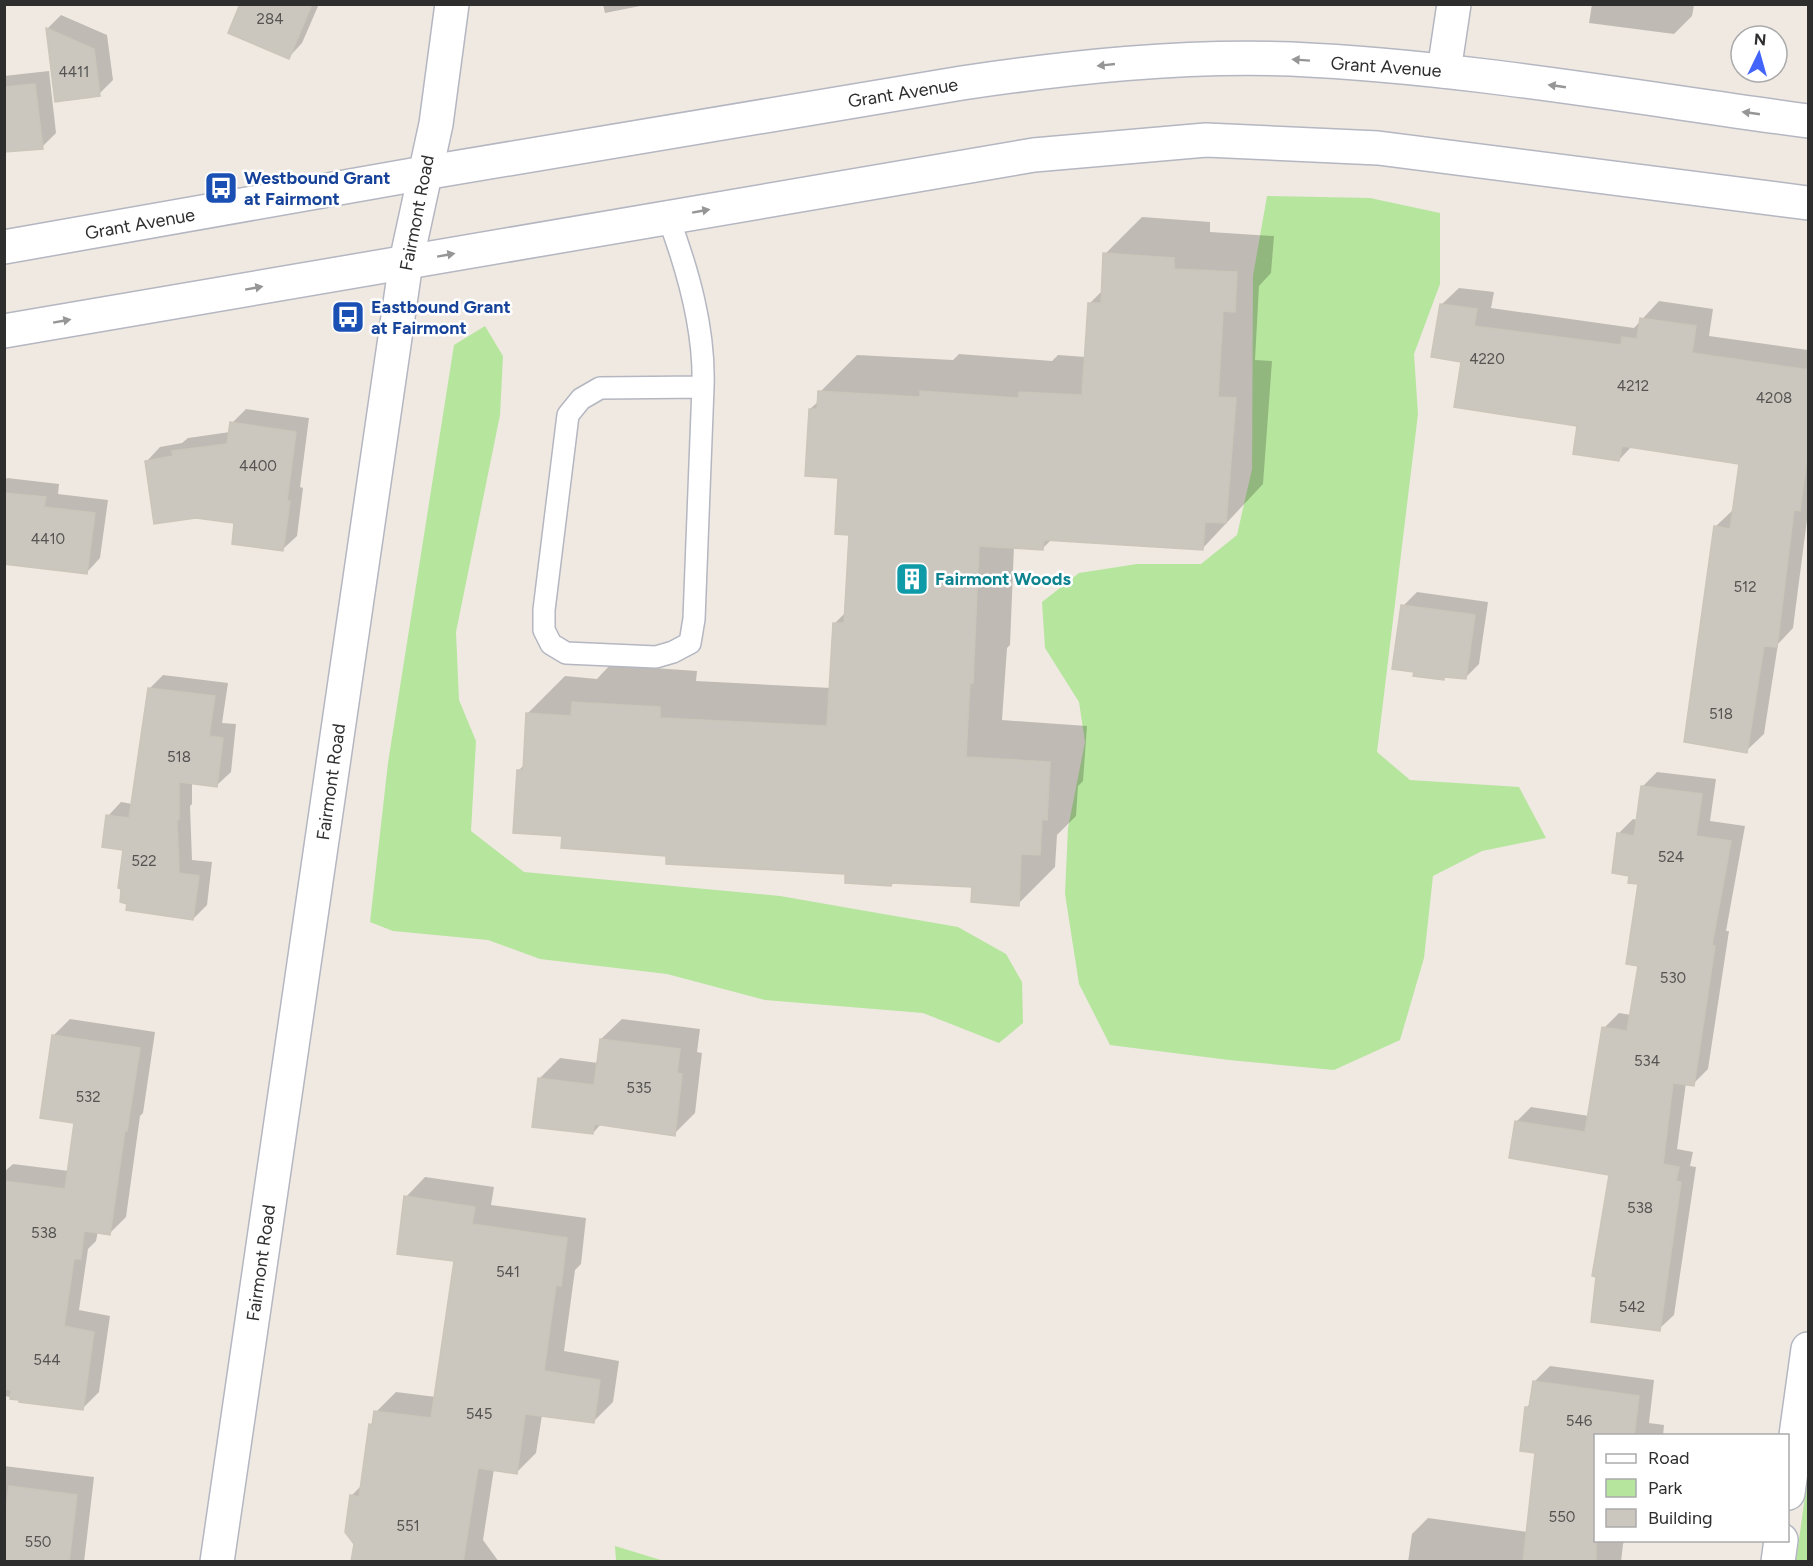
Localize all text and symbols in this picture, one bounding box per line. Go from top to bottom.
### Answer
house number: 284 [257,10,283,28]
north arrow [1729,24,1789,84]
text: N [1753,30,1767,50]
street label: Grant Avenue [1330,52,1442,82]
one-way arrow [1291,55,1310,65]
one-way arrow [1097,60,1116,70]
house number: 4411 [58,63,90,81]
street label: Grant Avenue [846,73,960,113]
one-way arrow [1548,82,1567,91]
one-way arrow [1741,109,1760,118]
street label: Fairmont Road [395,153,439,273]
place label: Westbound Grant at Fairmont [244,167,390,210]
bus stop icon: Westbound Grant at Fairmont [203,170,239,206]
street label: Grant Avenue [83,203,197,244]
one-way arrow [691,207,710,216]
one-way arrow [437,250,456,259]
one-way arrow [245,283,264,292]
place label: Eastbound Grant at Fairmont [371,296,511,339]
bus stop icon: Eastbound Grant at Fairmont [330,299,366,335]
one-way arrow [53,317,72,326]
house number: 4220 [1469,350,1505,368]
house number: 4212 [1617,377,1649,395]
house number: 4208 [1756,389,1792,407]
house number: 4400 [239,457,277,475]
house number: 4410 [31,530,65,548]
building icon: Fairmont Woods [894,561,930,597]
place label: Fairmont Woods [935,568,1071,590]
house number: 512 [1733,578,1757,596]
house number: 518 [1709,705,1733,723]
street label: Fairmont Road [312,722,350,842]
house number: 518 [167,748,191,766]
house number: 524 [1658,848,1684,866]
house number: 522 [131,852,157,870]
house number: 530 [1660,969,1686,987]
house number: 534 [1634,1052,1660,1070]
house number: 535 [626,1079,652,1097]
house number: 532 [75,1088,101,1106]
house number: 538 [1627,1199,1653,1217]
street label: Fairmont Road [242,1203,280,1323]
house number: 538 [31,1224,57,1242]
house number: 541 [496,1263,520,1281]
house number: 542 [1619,1298,1645,1316]
house number: 544 [33,1351,61,1369]
house number: 545 [466,1405,492,1423]
house number: 546 [1566,1412,1593,1430]
legend [1594,1434,1789,1542]
text: Road [1648,1447,1689,1469]
text: Park [1648,1477,1683,1499]
text: Building [1648,1507,1713,1529]
house number: 550 [1549,1508,1575,1526]
house number: 551 [396,1517,420,1535]
house number: 550 [25,1533,51,1551]

